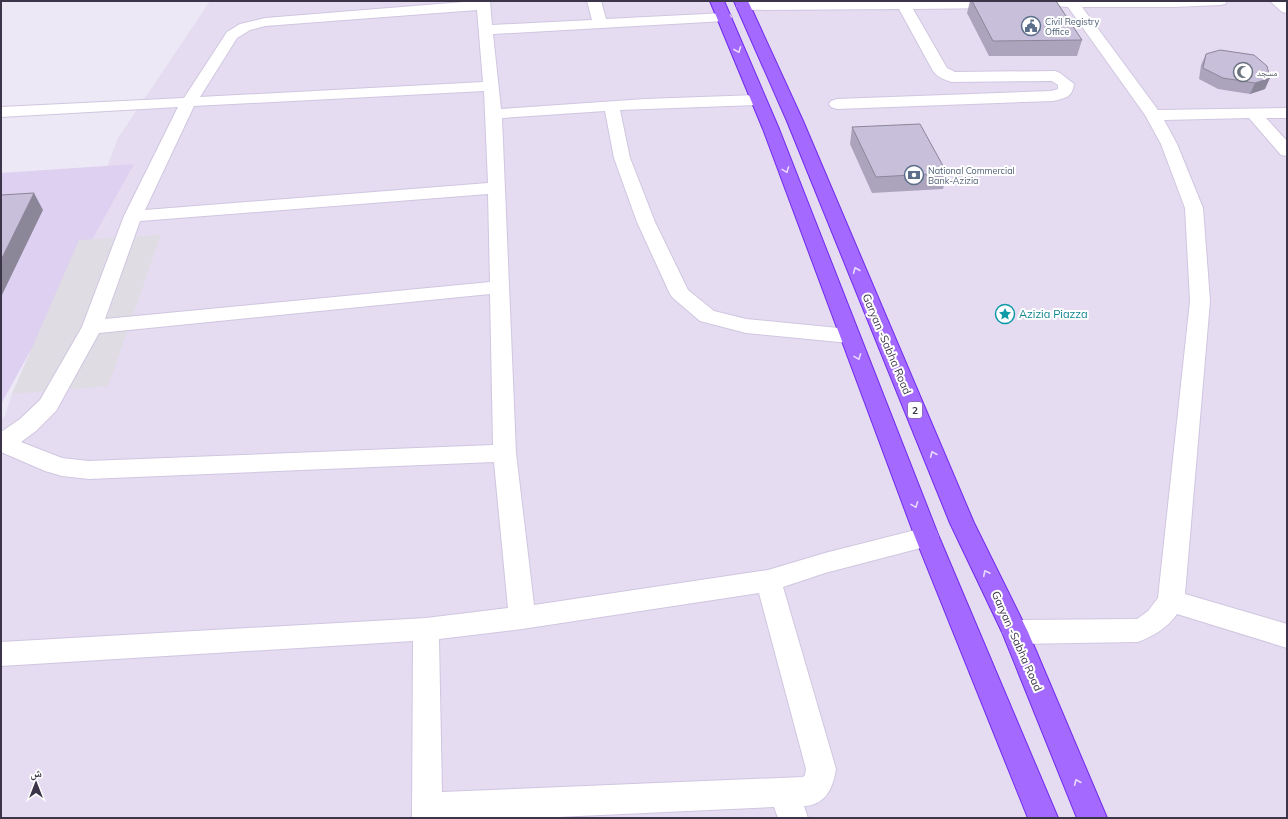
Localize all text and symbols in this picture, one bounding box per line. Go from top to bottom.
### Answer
public building icon: Civil Registry Office [1020,15,1042,37]
place label: Civil Registry Office [1045,16,1099,37]
one-way arrow [733,46,741,53]
mosque icon: مسجد [1232,61,1254,83]
place label: مسجد [1257,67,1277,78]
bank icon: National Commercial Bank-Azizia [903,164,925,186]
place label: National Commercial Bank-Azizia [928,165,1015,186]
one-way arrow [782,167,790,174]
one-way arrow [853,266,861,273]
street label: Garyan -Sabha Road [859,292,915,396]
place icon: Azizia Piazza [994,303,1016,325]
place label: Azizia Piazza [1019,307,1088,321]
one-way arrow [853,354,861,361]
road number: 2 [908,402,922,418]
one-way arrow [930,451,938,458]
one-way arrow [910,501,918,508]
one-way arrow [983,570,991,577]
street label: Garyan -Sabha Road [989,589,1045,693]
north arrow [16,763,56,803]
text: ش [30,766,42,781]
one-way arrow [1074,779,1082,786]

